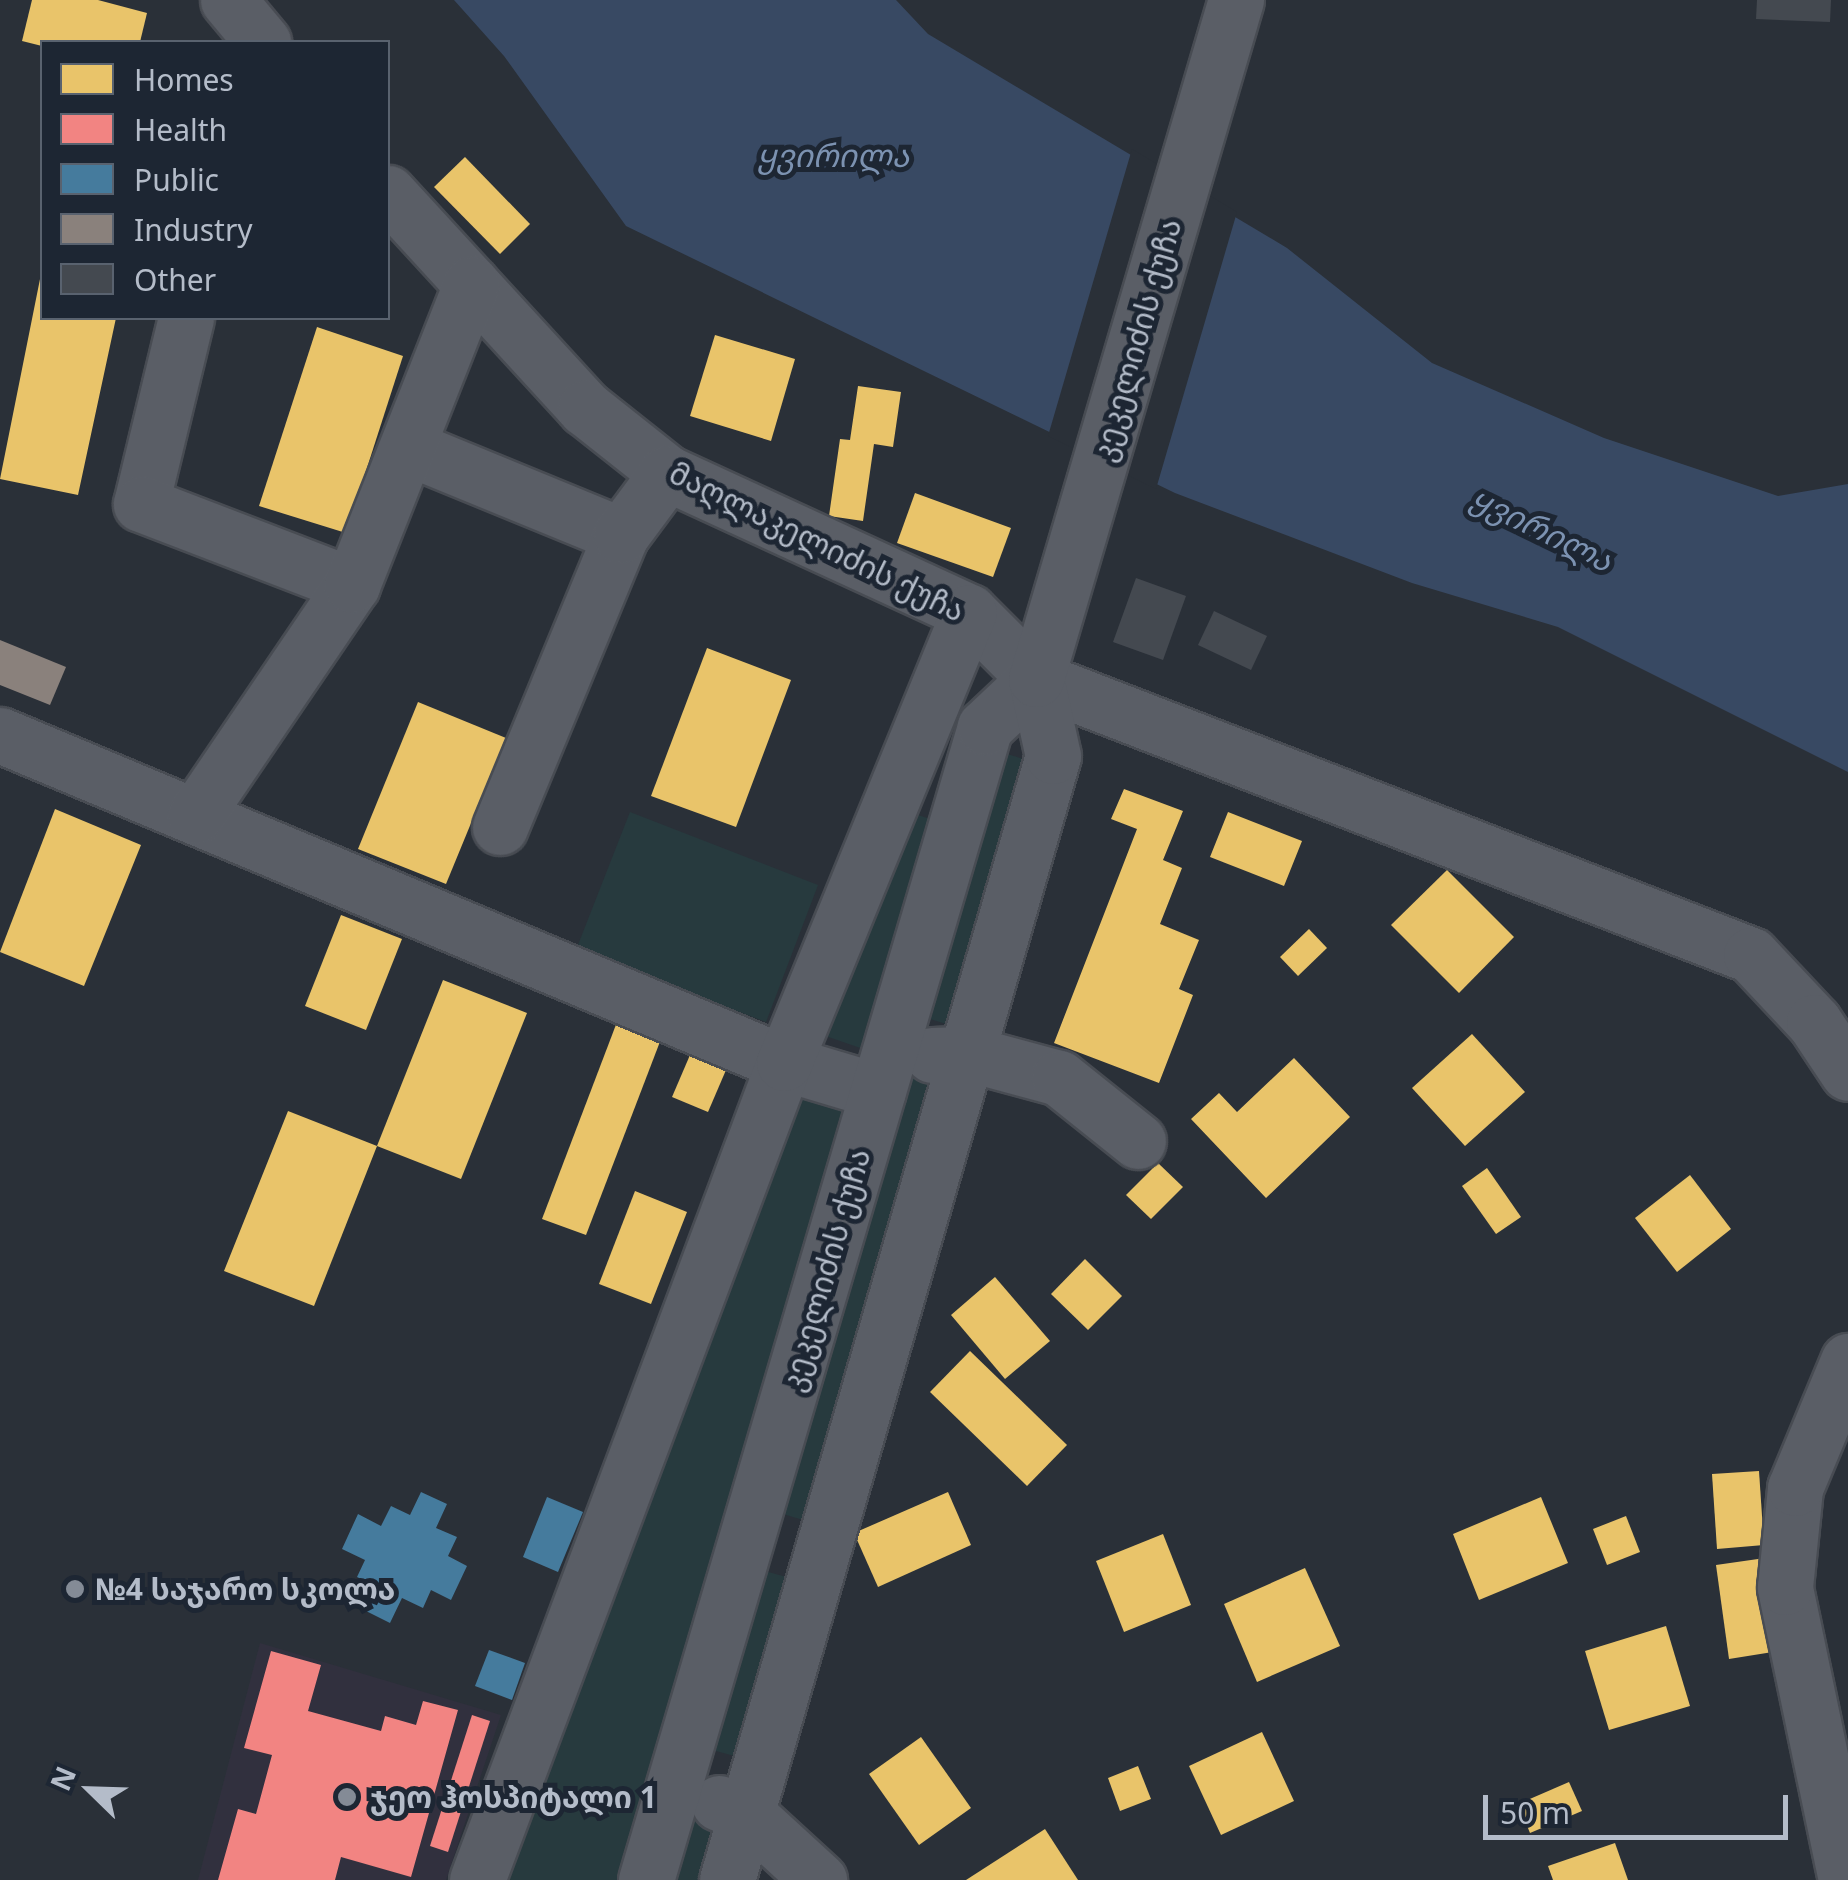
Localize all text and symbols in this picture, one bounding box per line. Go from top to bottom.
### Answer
legend [40,40,390,320]
text: Homes [134,59,234,100]
text: Health [134,109,227,150]
water label: ყვირილა [757,136,909,174]
text: Public [134,159,219,200]
text: Industry [134,209,253,250]
street label: კეკელიძის ქუჩა [1085,215,1189,465]
text: Other [134,259,216,300]
street label: მაღლაკელიძის ქუჩა [664,455,970,629]
water label: ყვირილა [1465,478,1619,580]
street label: კეკელიძის ქუჩა [774,1145,878,1395]
place label: №4 საჯარო სკოლა [95,1571,395,1607]
marker: №4 საჯარო სკოლა [64,1578,86,1600]
north arrow [40,1740,140,1840]
text: N [40,1760,84,1796]
scale bar [1488,1775,1793,1837]
place label: ჯეო ჰოსპიტალი 1 [370,1779,657,1815]
marker: ჯეო ჰოსპიტალი 1 [334,1784,360,1810]
text: 50 m [1500,1792,1570,1833]

